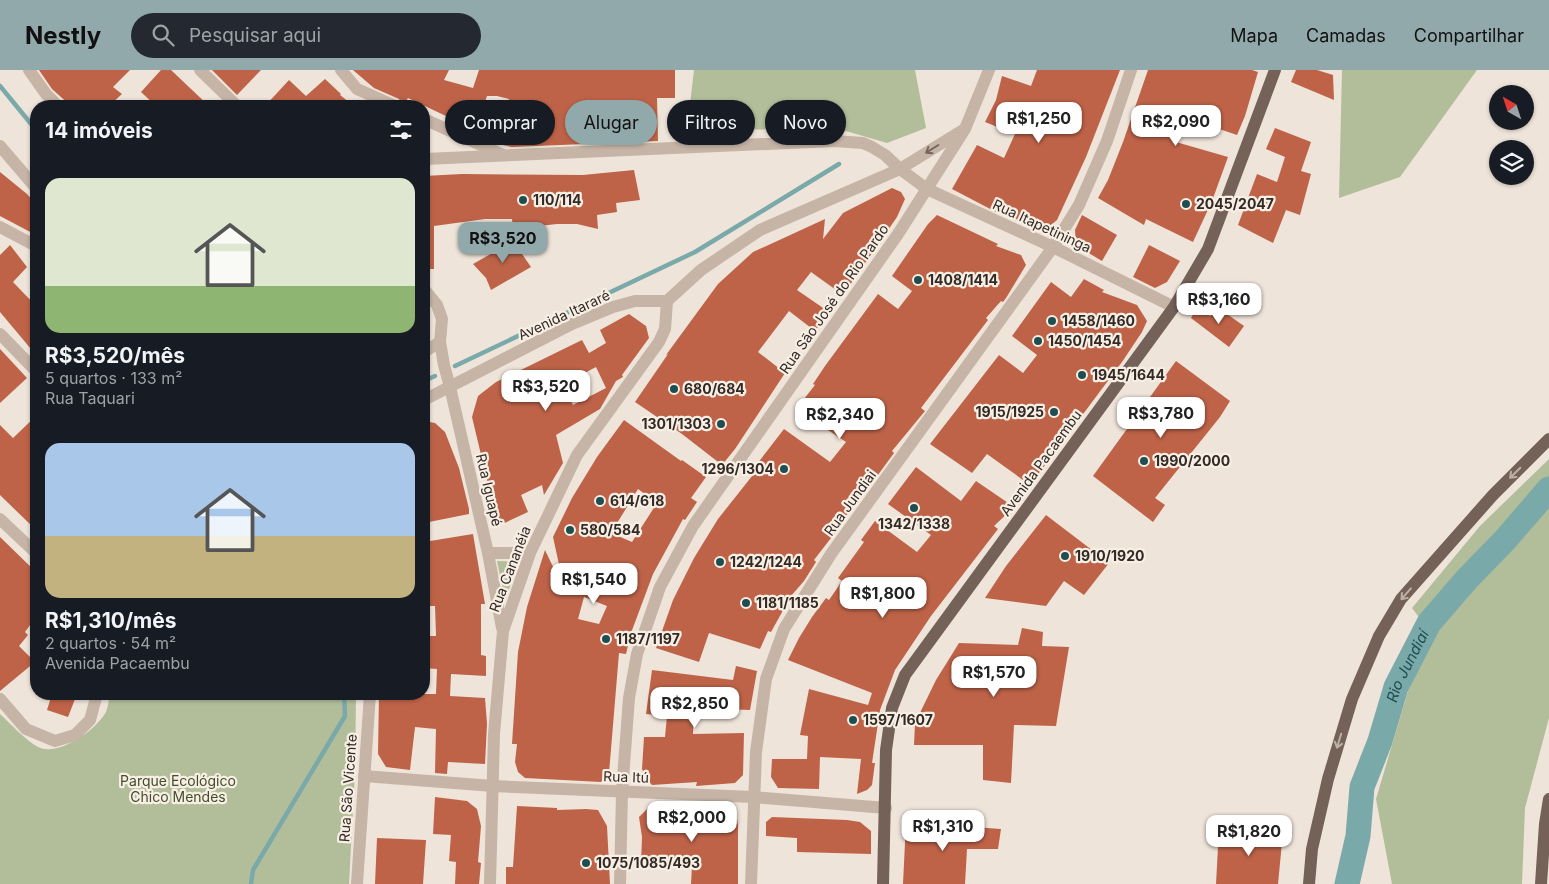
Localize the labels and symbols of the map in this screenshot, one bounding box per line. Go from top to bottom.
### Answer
north arrow [1489,85,1534,130]
pin: R$1,250 [993,102,1085,144]
pin: R$2,090 [1130,104,1222,147]
one-way arrow [926,144,940,154]
place label: 110/114 [533,191,582,208]
marker: 110/114 [517,194,529,206]
street label: Rua Itapetininga [990,195,1094,256]
place label: 2045/2047 [1196,195,1274,212]
marker: 2045/2047 [1180,198,1192,210]
street label: Rua São José do Rio Pardo [775,221,892,377]
pin: R$3,520 [457,222,549,264]
place label: 1408/1414 [928,271,998,288]
marker: 1408/1414 [912,274,924,286]
pin: R$3,160 [1173,282,1265,325]
street label: Avenida Itararé [515,286,612,343]
place label: 1458/1460 [1062,312,1135,329]
marker: 1458/1460 [1046,315,1058,327]
place label: 1450/1454 [1048,332,1121,349]
marker: 1450/1454 [1032,335,1044,347]
place label: 1945/1644 [1092,366,1165,383]
marker: 1945/1644 [1076,369,1088,381]
pin: R$3,520 [500,370,592,412]
place label: 680/684 [684,380,745,397]
marker: 680/684 [668,383,680,395]
pin: R$3,780 [1115,396,1207,439]
pin: R$2,340 [794,398,886,440]
place label: 1915/1925 [976,403,1044,420]
marker: 1915/1925 [1048,406,1060,418]
street label: Avenida Pacaembu [997,407,1085,519]
place label: 1301/1303 [641,415,711,432]
marker: 1301/1303 [715,418,727,430]
street label: Rua Iguapé [473,452,506,528]
place label: 1990/2000 [1154,452,1230,469]
marker: 1990/2000 [1138,455,1150,467]
place label: 1296/1304 [702,460,774,477]
marker: 1296/1304 [778,463,790,475]
street label: Rua Jundiai [820,467,879,539]
one-way arrow [1508,467,1521,479]
place label: 614/618 [610,492,664,509]
marker: 614/618 [594,495,606,507]
marker: 1342/1338 [908,502,920,514]
place label: 1342/1338 [878,515,950,532]
place label: 580/584 [580,521,640,538]
street label: Rua Cananéia [485,523,534,614]
marker: 580/584 [564,524,576,536]
place label: 1910/1920 [1075,547,1144,564]
marker: 1910/1920 [1059,550,1071,562]
place label: 1242/1244 [730,553,802,570]
marker: 1242/1244 [714,556,726,568]
pin: R$1,540 [548,562,640,605]
pin: R$1,800 [837,576,929,619]
one-way arrow [1400,587,1412,600]
place label: 1181/1185 [756,594,819,611]
marker: 1181/1185 [740,597,752,609]
water label: Rio Jundiaí [1382,625,1434,704]
place label: 1187/1197 [616,630,680,647]
marker: 1187/1197 [600,633,612,645]
pin: R$1,570 [948,656,1040,698]
pin: R$2,850 [649,686,741,729]
place label: 1597/1607 [863,711,933,728]
marker: 1597/1607 [847,714,859,726]
street label: Rua São Vicente [335,733,360,843]
one-way arrow [1334,733,1344,749]
street label: Rua Itú [603,767,649,786]
park label: Parque Ecológico Chico Mendes [120,772,236,805]
pin: R$2,000 [646,800,738,843]
pin: R$1,310 [897,810,989,852]
pin: R$1,820 [1203,814,1295,857]
place label: 1075/1085/493 [596,854,700,871]
marker: 1075/1085/493 [580,857,592,869]

